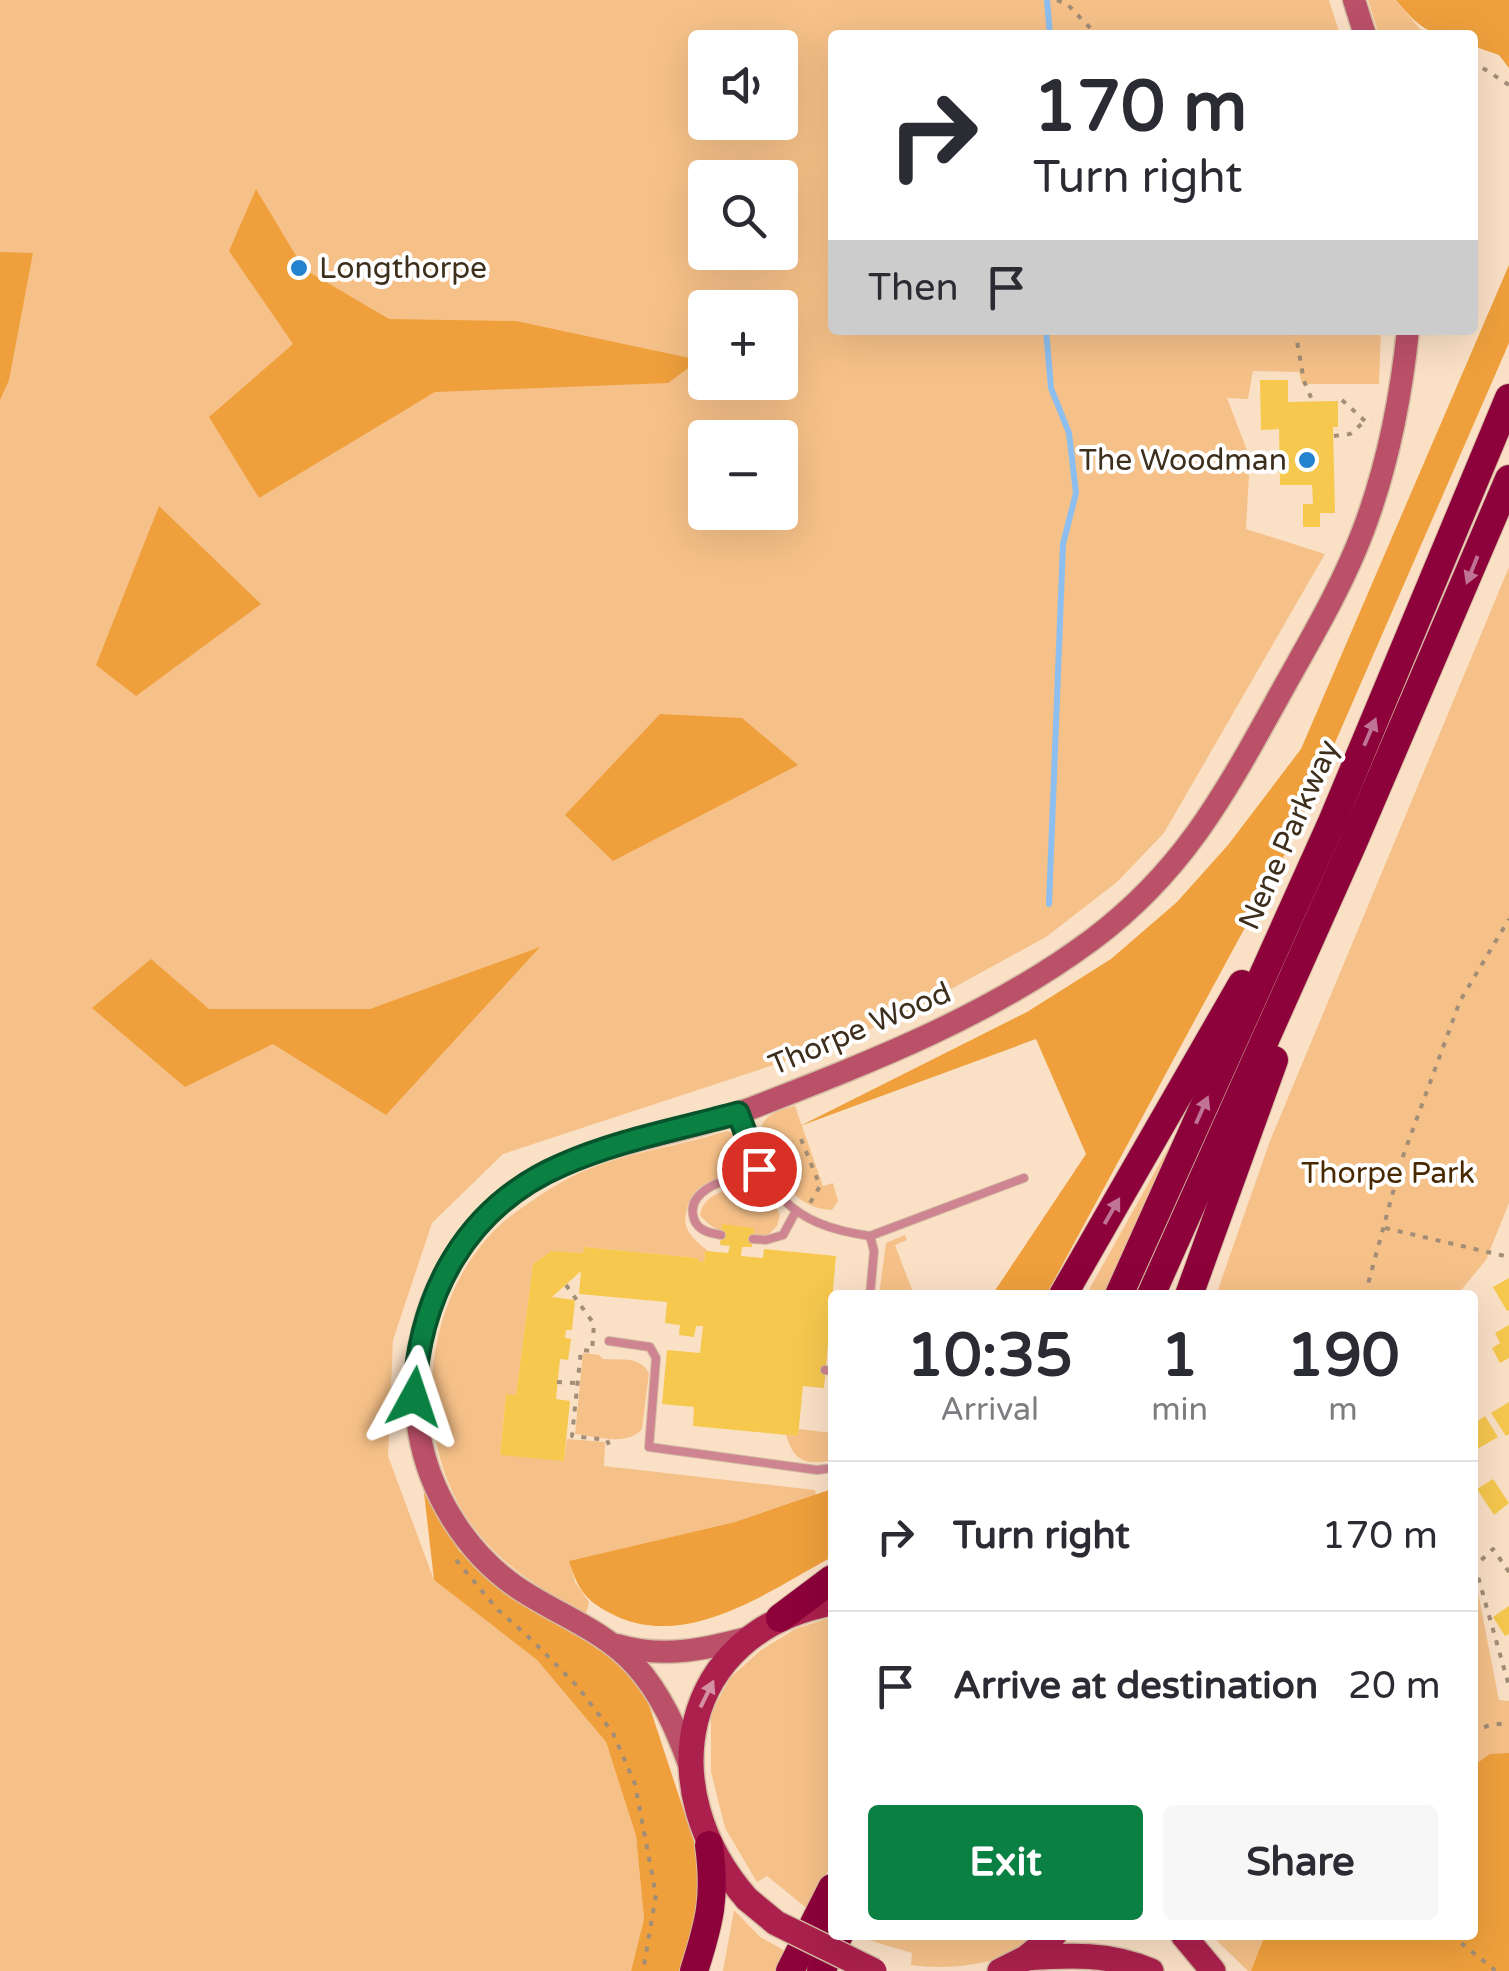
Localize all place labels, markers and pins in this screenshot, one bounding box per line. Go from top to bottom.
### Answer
place label: Longthorpe [319,250,487,287]
marker: Longthorpe [288,257,310,279]
place label: The Woodman [1079,442,1287,479]
marker: The Woodman [1296,449,1318,471]
pin [717,1127,802,1212]

